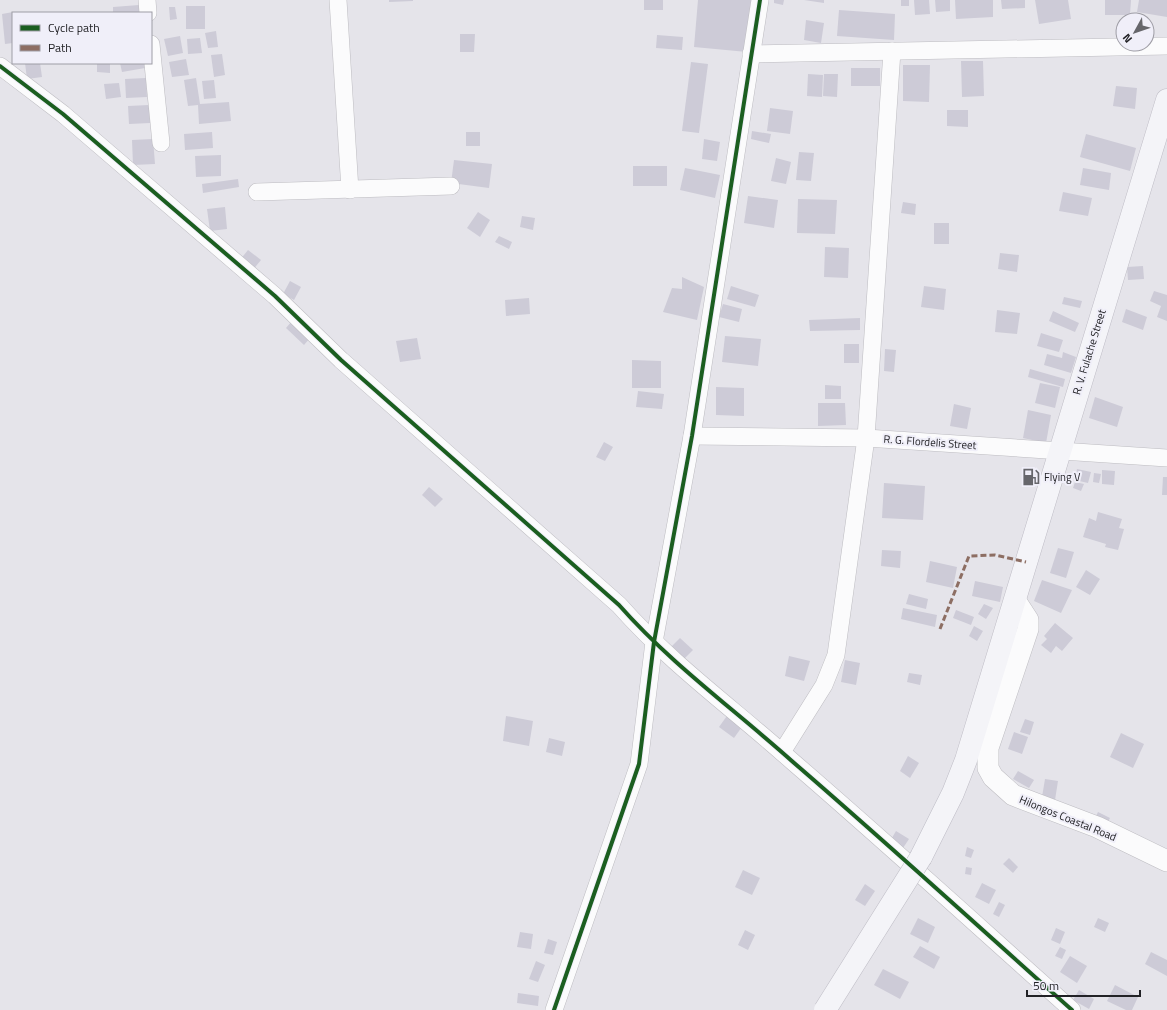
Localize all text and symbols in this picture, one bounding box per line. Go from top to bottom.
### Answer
legend [12,12,152,64]
north arrow [1115,12,1155,52]
text: Cycle path [48,18,100,37]
text: N [1119,30,1136,46]
text: Path [48,38,72,57]
street label: R. V. Fulache Street [1068,307,1110,397]
street label: R. G. Flordelis Street [883,431,977,453]
fuel station icon: Flying V [1021,467,1041,487]
place label: Flying V [1044,469,1081,485]
street label: Hilongos Coastal Road [1017,791,1119,845]
scale bar [1027,972,1140,998]
text: 50 m [1033,976,1059,995]

